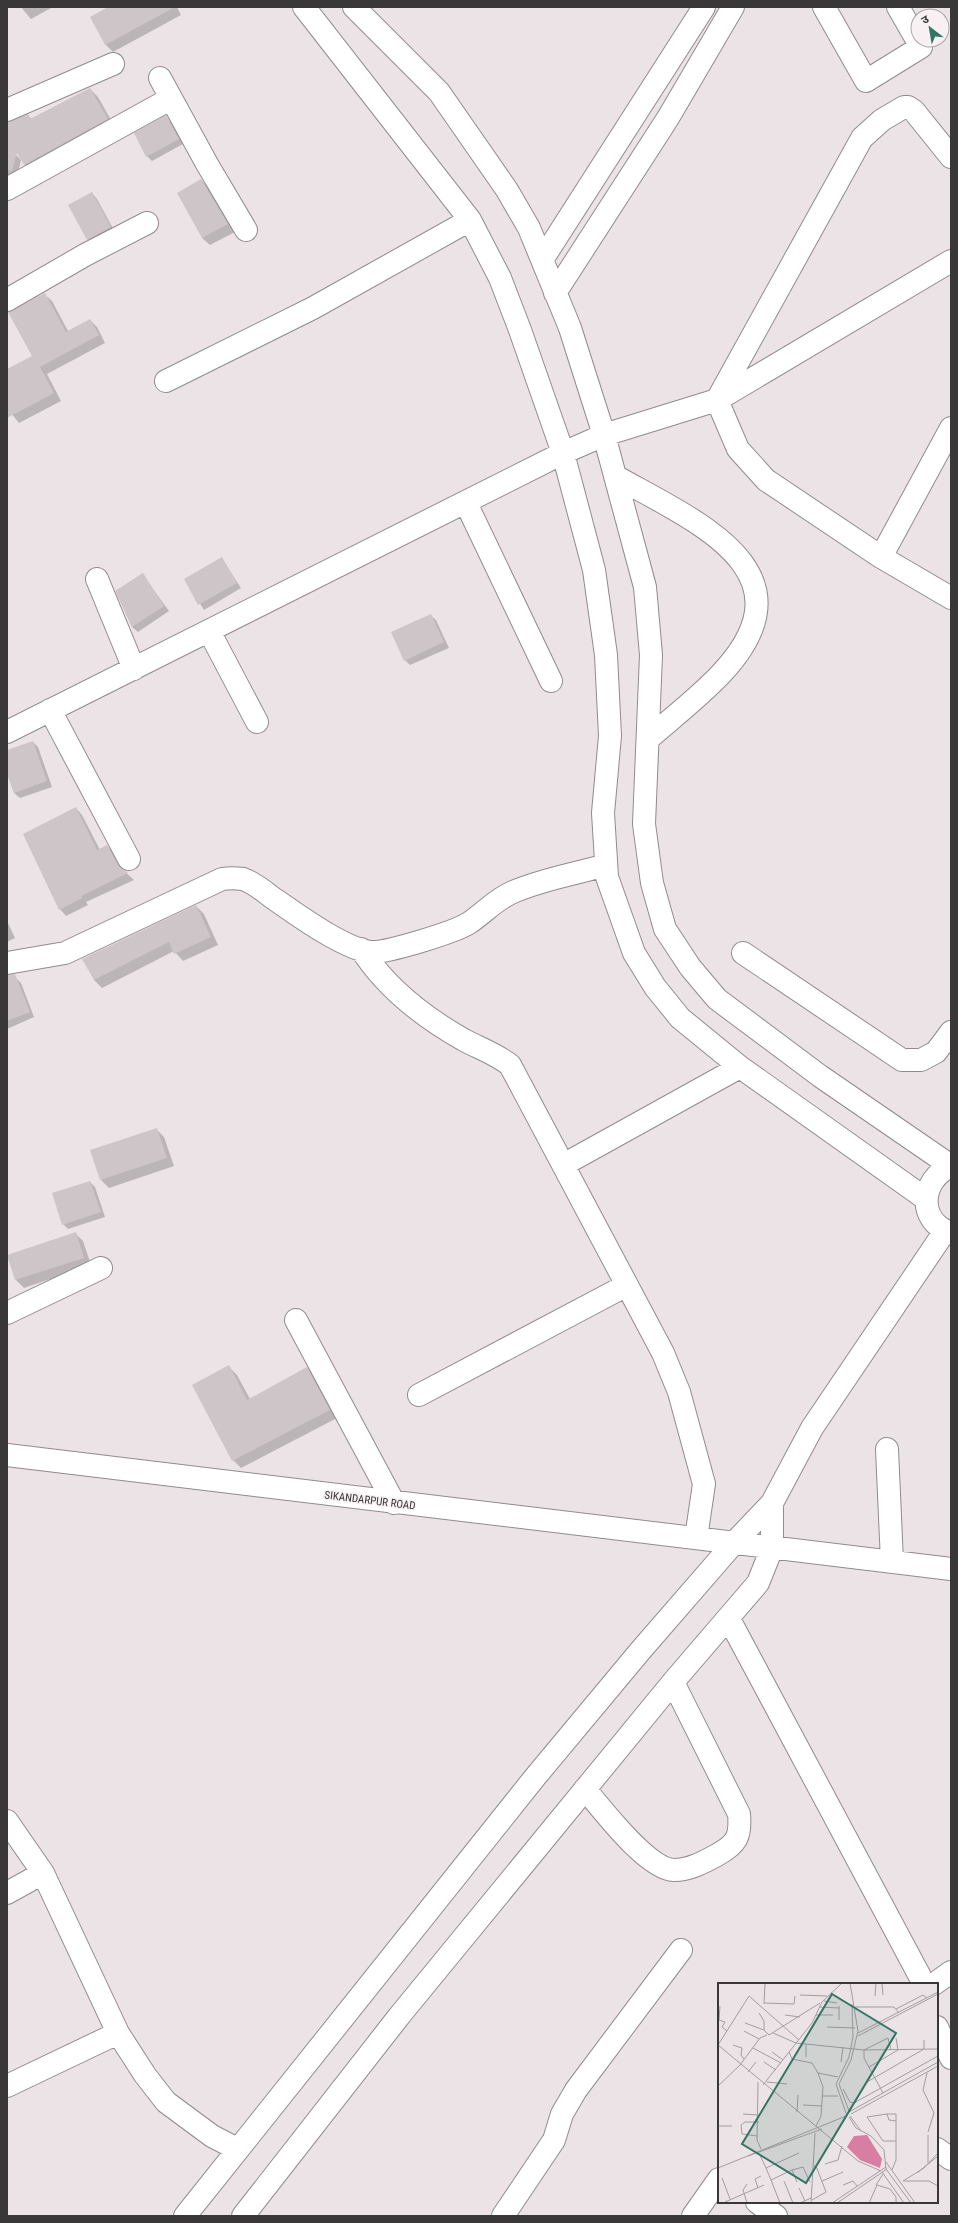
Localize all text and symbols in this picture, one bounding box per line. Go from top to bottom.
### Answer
north arrow [910,8,950,48]
text: उ [919,12,932,27]
street label: SIKANDARPUR ROAD [324,1488,416,1513]
inset map [718,1983,938,2203]

